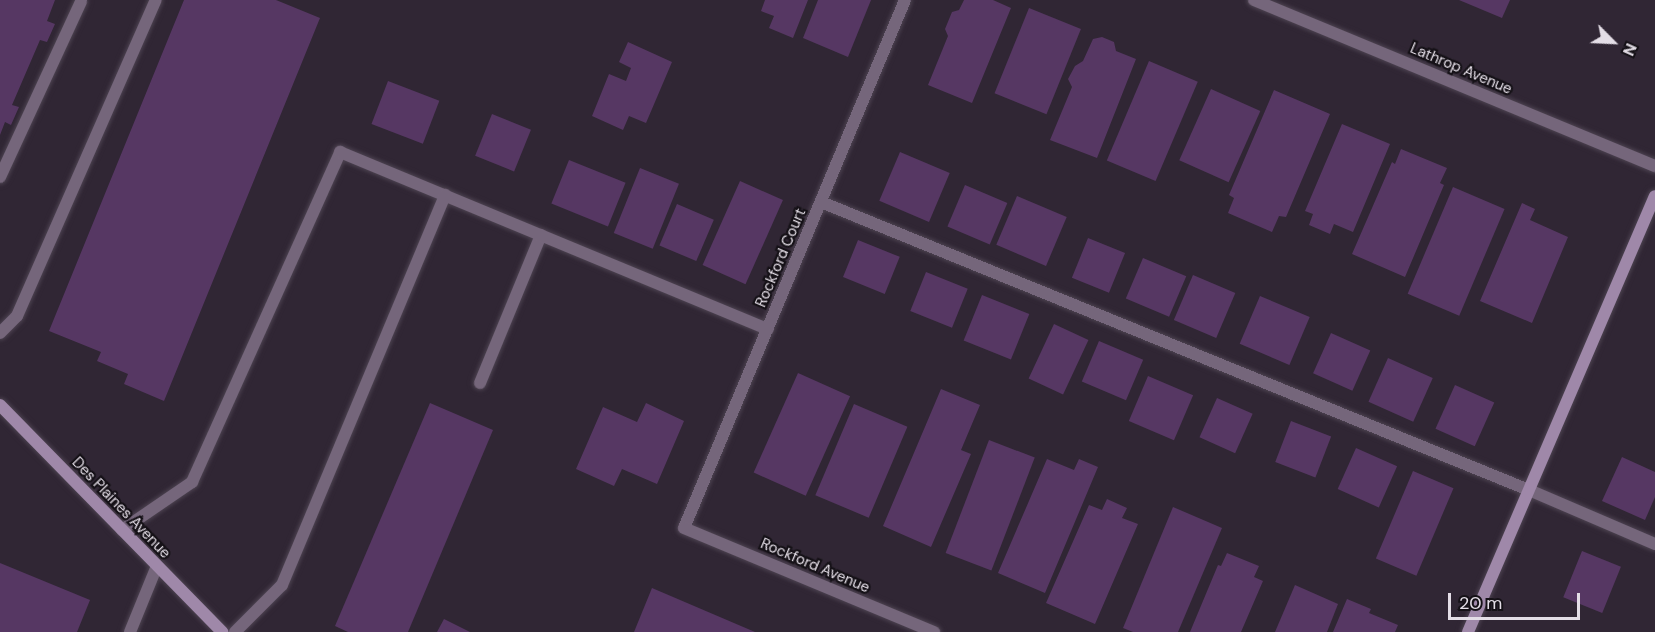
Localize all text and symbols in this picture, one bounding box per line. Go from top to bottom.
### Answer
north arrow [1583,12,1643,72]
street label: Lathrop Avenue [1407,39,1515,99]
text: N [1618,40,1642,59]
street label: Rockford Court [752,206,810,310]
street label: Des Plaines Avenue [68,454,174,562]
street label: Rockford Avenue [758,535,872,597]
scale bar [1451,581,1583,619]
text: 20 m [1459,591,1502,615]

